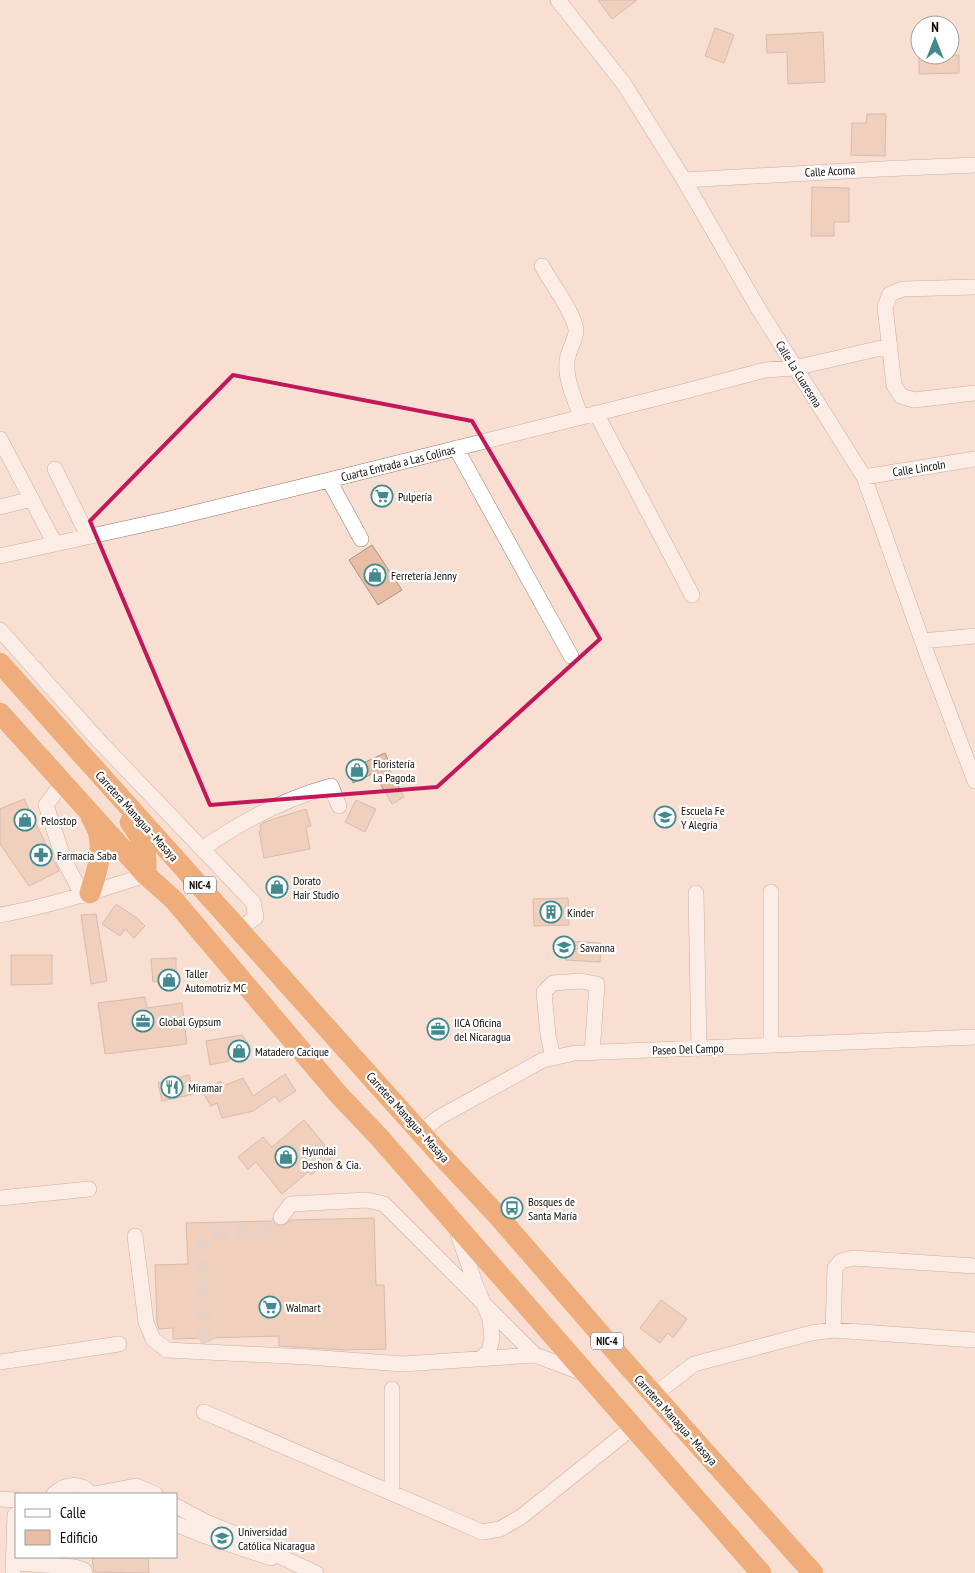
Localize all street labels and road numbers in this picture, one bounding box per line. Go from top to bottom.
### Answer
street label: Calle Acoma [804,162,856,180]
street label: Calle La Cuaresma [773,338,826,410]
street label: Cuarta Entrada a Las Colinas [339,442,457,484]
street label: Calle Lincoln [891,456,947,480]
street label: Carretera Managua - Masaya [92,768,182,864]
road number: NIC-4 [184,876,216,894]
street label: Paseo Del Campo [652,1040,724,1058]
street label: Carretera Managua - Masaya [363,1069,453,1165]
road number: NIC-4 [591,1332,623,1350]
street label: Carretera Managua - Masaya [631,1372,721,1468]

